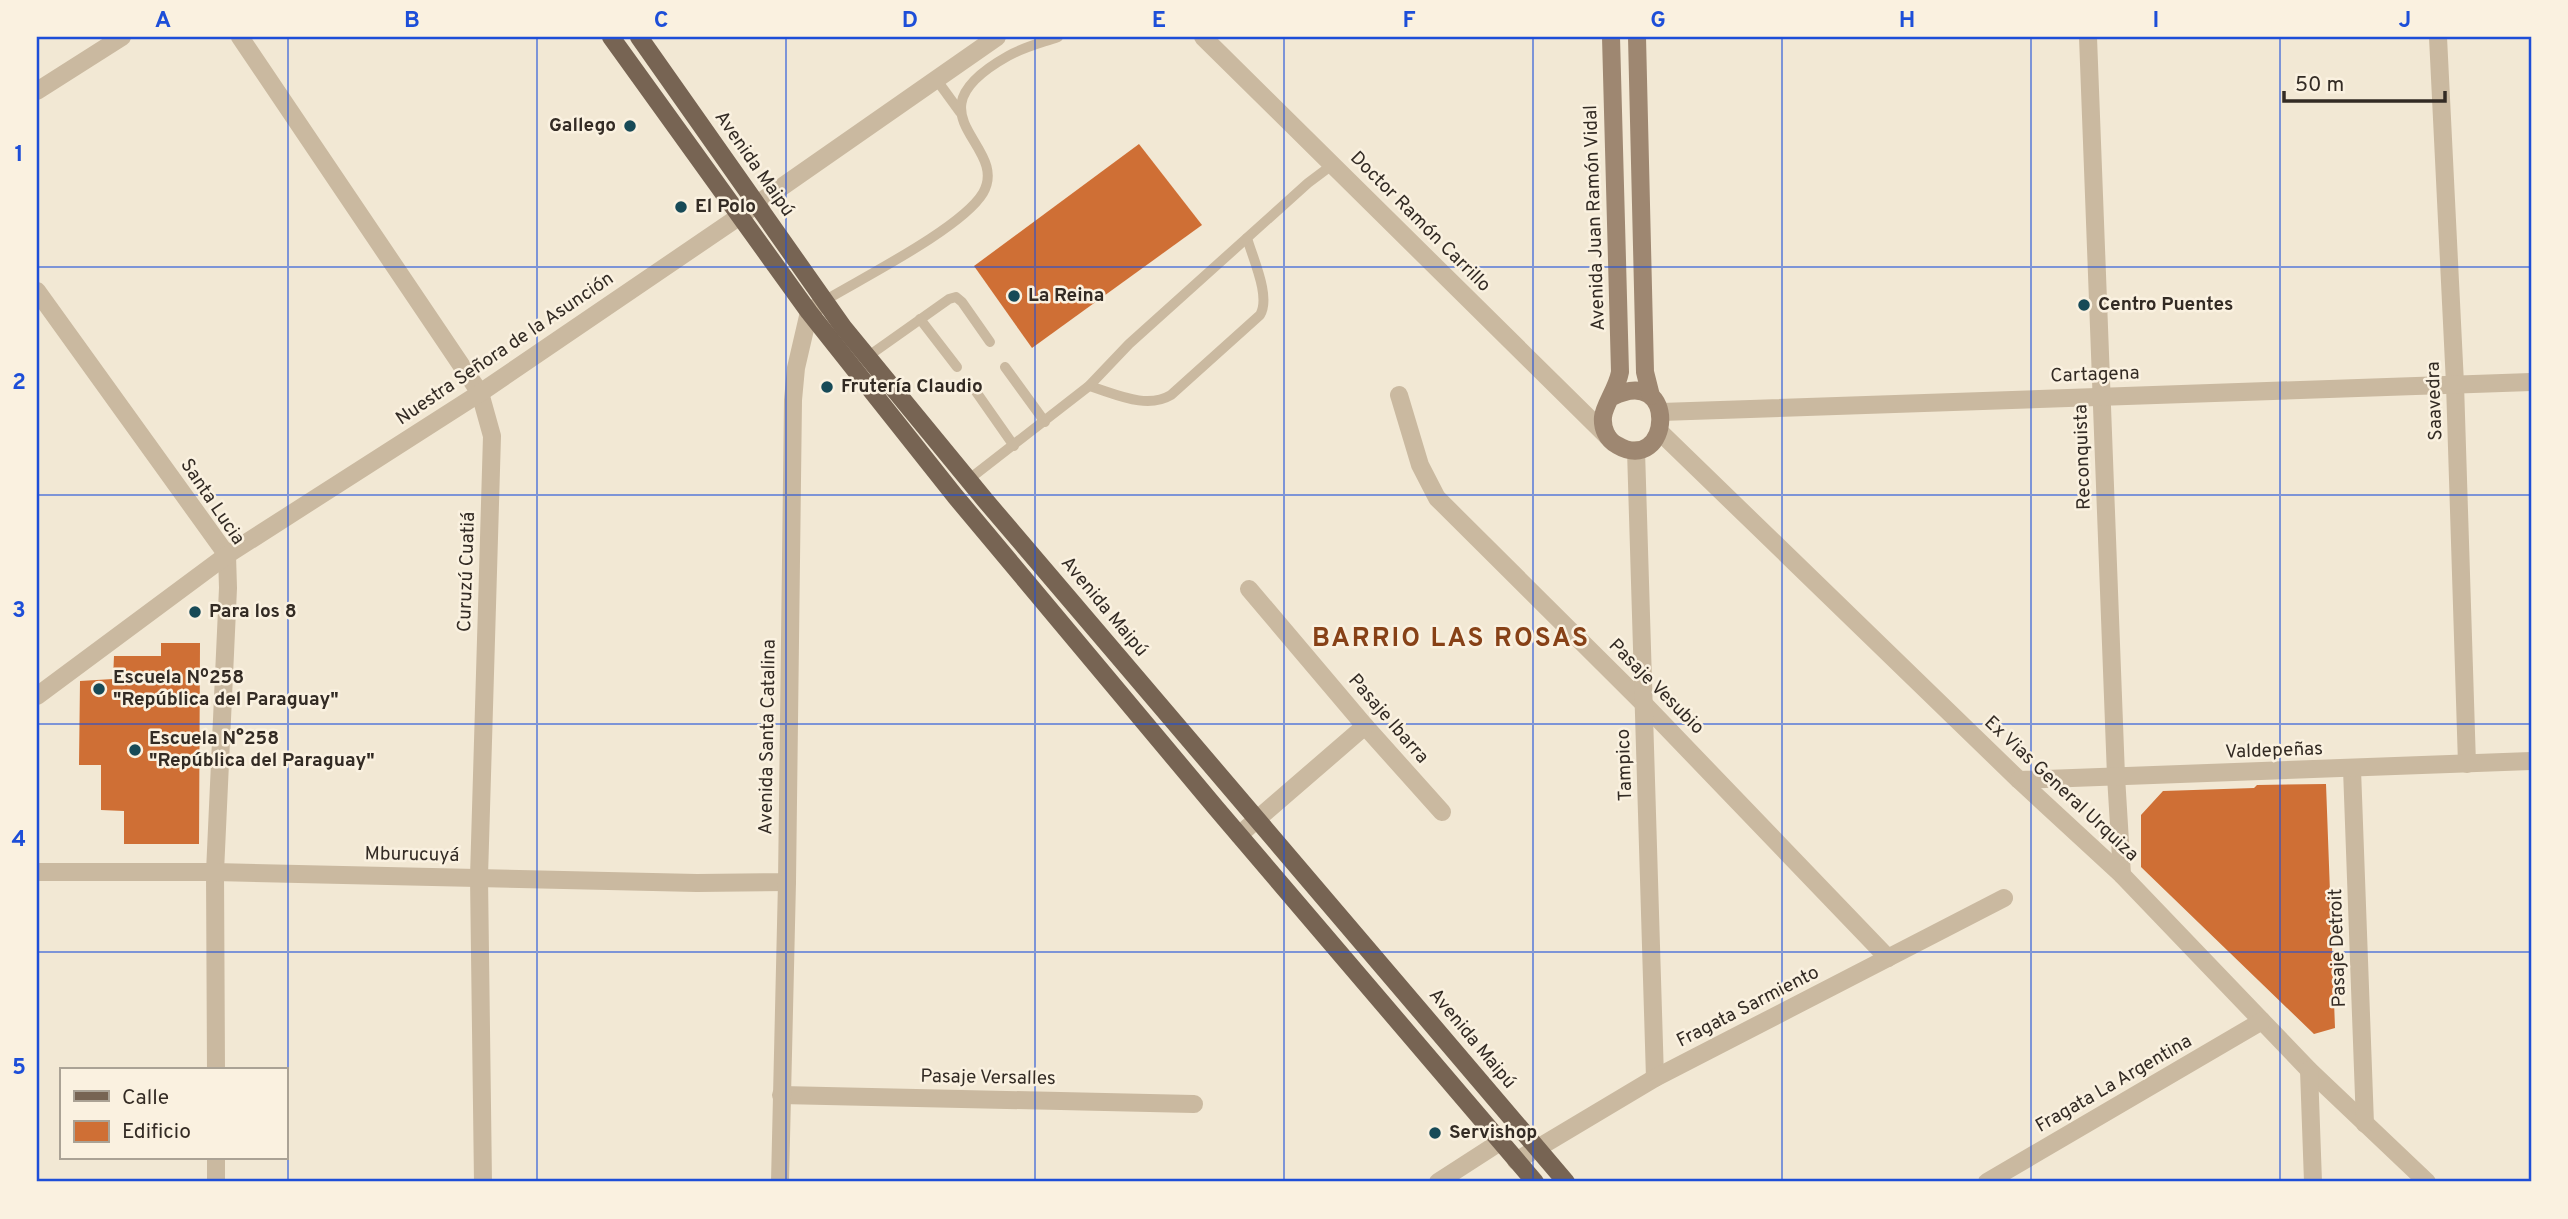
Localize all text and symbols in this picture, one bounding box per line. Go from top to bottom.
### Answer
text: A [155,7,171,36]
text: B [404,7,420,36]
text: C [654,7,668,36]
text: D [902,7,918,36]
text: E [1152,7,1166,36]
text: F [1402,7,1416,36]
text: G [1650,7,1666,36]
text: H [1899,7,1915,36]
text: I [2153,7,2159,36]
text: J [2399,7,2411,36]
scale bar [2284,60,2446,104]
text: 50 m [2295,72,2344,99]
street label: Avenida Juan Ramón Vidal [1579,105,1611,331]
street label: Avenida Maipú [709,106,799,222]
place label: Gallego [549,114,616,138]
marker: Gallego [622,118,638,134]
text: 1 [14,141,24,170]
street label: Doctor Ramón Carrillo [1344,146,1496,298]
place label: El Polo [695,195,756,219]
marker: El Polo [673,199,689,215]
street label: Nuestra Señora de la Asunción [391,267,619,431]
place label: La Reina [1028,284,1104,308]
marker: La Reina [1006,288,1022,304]
place label: Centro Puentes [2098,293,2233,317]
marker: Centro Puentes [2076,297,2092,313]
street label: Cartagena [2050,361,2140,389]
street label: Saavedra [2422,361,2448,441]
text: 2 [12,369,26,398]
place label: Frutería Claudio [841,375,983,399]
marker: Frutería Claudio [819,379,835,395]
street label: Reconquista [2069,404,2097,510]
street label: Santa Lucia [174,454,250,550]
street label: Curuzú Cuatiá [453,511,481,632]
street label: Avenida Maipú [1055,552,1153,662]
text: 3 [12,597,26,626]
place label: Para los 8 [209,600,297,624]
marker: Para los 8 [187,604,203,620]
district label: BARRIO LAS ROSAS [1312,623,1590,656]
street label: Pasaje Vesubio [1603,634,1709,740]
street label: Avenida Santa Catalina [754,639,782,835]
place label: Escuela Nº258 "República del Paraguay" [113,666,339,712]
street label: Pasaje Ibarra [1342,669,1434,769]
marker: Escuela Nº258 "República del Paraguay" [91,681,107,697]
street label: Ex Vias General Urquiza [1979,711,2143,867]
place label: Escuela N°258 "República del Paraguay" [149,727,375,773]
street label: Tampico [1612,728,1638,802]
street label: Valdepeñas [2225,737,2323,765]
marker: Escuela N°258 "República del Paraguay" [127,742,143,758]
text: 4 [12,826,26,855]
street label: Mburucuyá [364,842,460,868]
street label: Pasaje Detroit [2324,888,2352,1008]
street label: Fragata Sarmiento [1673,961,1823,1053]
street label: Avenida Maipú [1423,984,1521,1094]
street label: Fragata La Argentina [2032,1029,2196,1139]
text: 5 [12,1054,26,1083]
street label: Pasaje Versalles [920,1065,1056,1091]
legend [60,1068,287,1160]
text: Calle [122,1085,169,1112]
text: Edificio [122,1119,191,1146]
place label: Servishop [1449,1121,1537,1145]
marker: Servishop [1427,1125,1443,1141]

